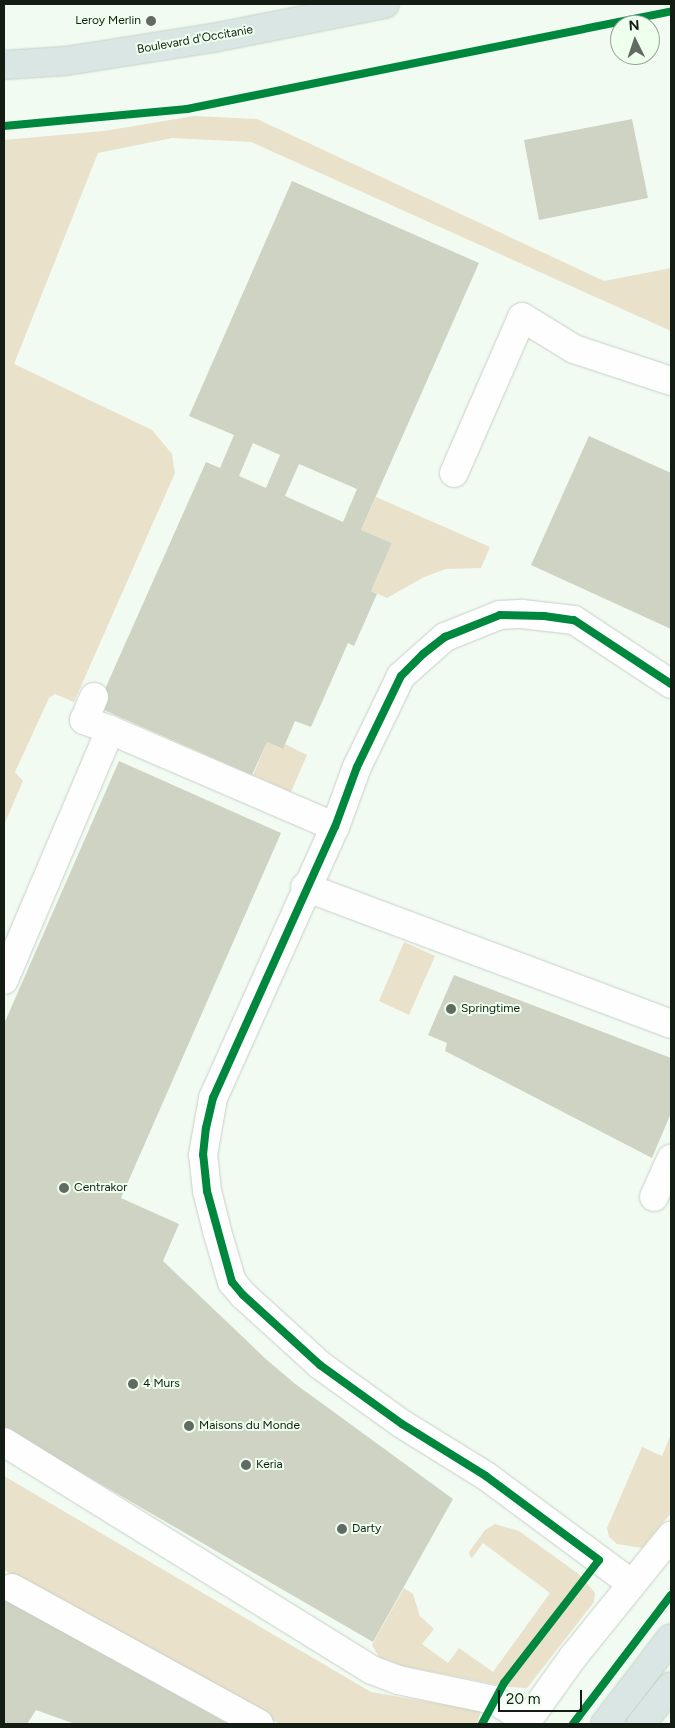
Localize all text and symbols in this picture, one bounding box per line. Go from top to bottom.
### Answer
place label: Leroy Merlin [75,14,141,28]
marker: Leroy Merlin [145,15,157,27]
north arrow [610,15,660,65]
text: N [628,17,640,34]
street label: Boulevard d'Occitanie [136,23,254,57]
place label: Springtime [461,1002,520,1016]
marker: Springtime [445,1003,457,1015]
place label: Centrakor [74,1181,127,1195]
marker: Centrakor [58,1182,70,1194]
place label: 4 Murs [143,1377,180,1391]
marker: 4 Murs [127,1378,139,1390]
place label: Maisons du Monde [199,1419,300,1433]
marker: Maisons du Monde [183,1420,195,1432]
place label: Keria [256,1458,283,1472]
marker: Keria [240,1459,252,1471]
place label: Darty [352,1522,381,1536]
marker: Darty [336,1523,348,1535]
scale bar [500,1680,584,1712]
text: 20 m [506,1690,540,1708]

